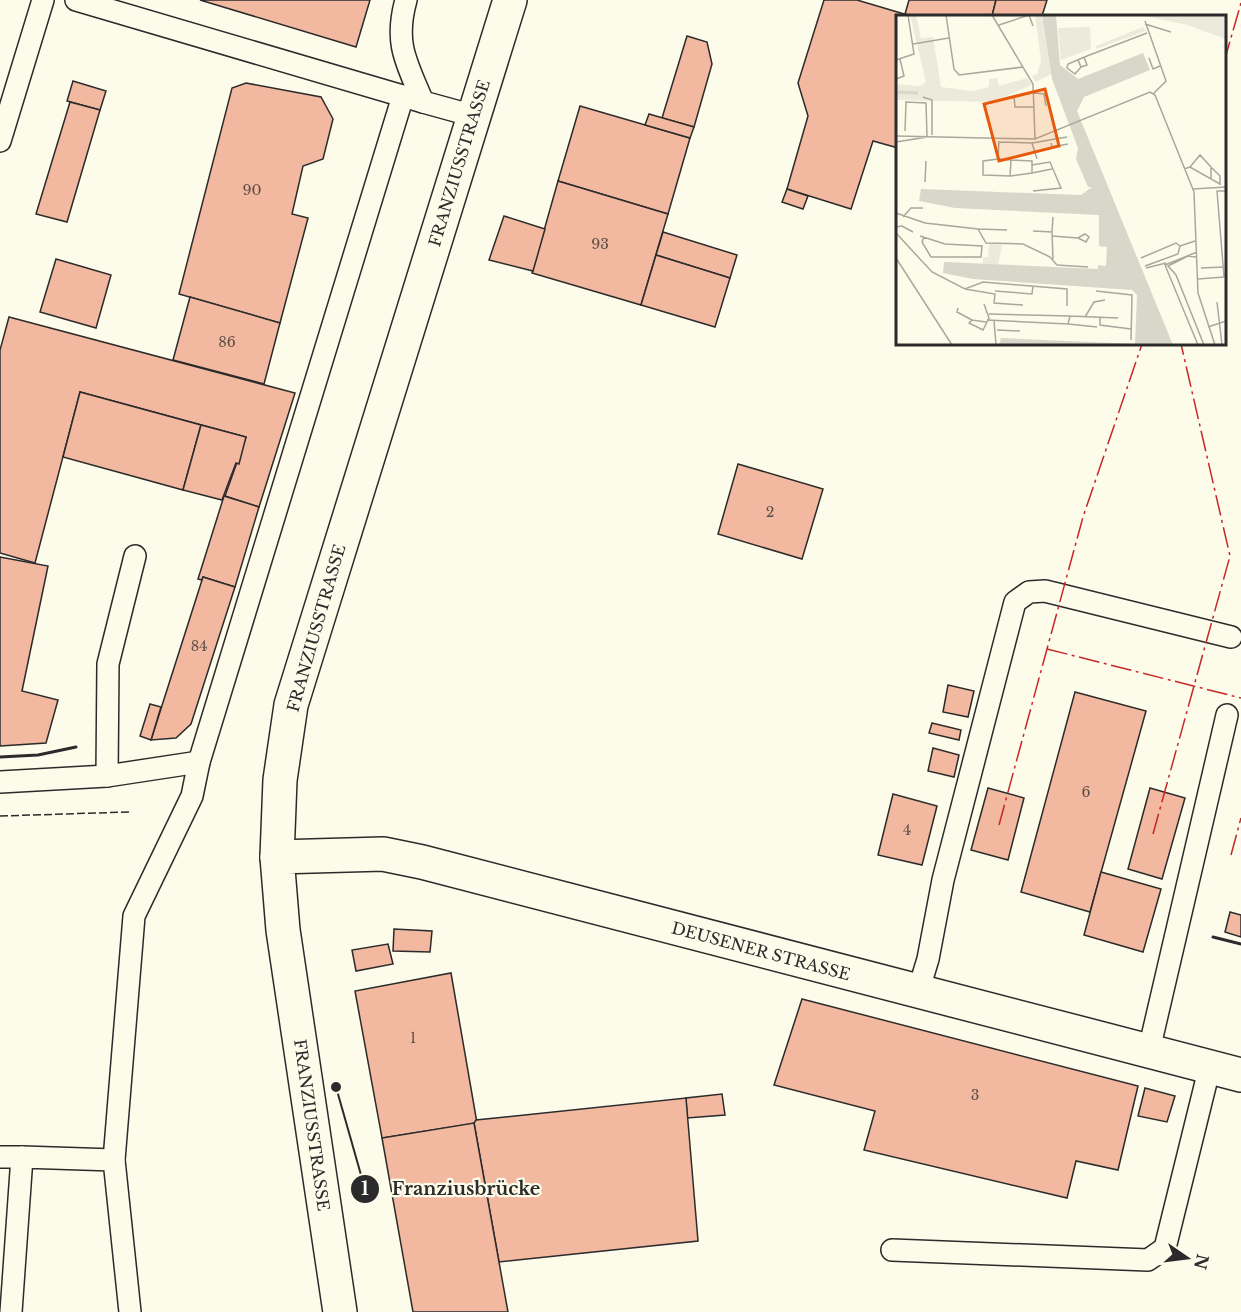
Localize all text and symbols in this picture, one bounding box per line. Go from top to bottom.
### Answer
inset map [896,15,1226,345]
street label: FRANZIUSSTRASSE [424,77,494,249]
house number: 90 [243,181,262,199]
house number: 93 [591,235,609,253]
house number: 86 [218,333,236,351]
house number: 2 [766,503,774,521]
street label: FRANZIUSSTRASSE [282,542,350,714]
house number: 84 [191,637,207,655]
house number: 6 [1081,783,1091,801]
house number: 4 [903,821,911,839]
street label: DEUSENER STRASSE [669,918,853,984]
house number: 1 [410,1029,416,1047]
street label: FRANZIUSSTRASSE [290,1038,334,1212]
house number: 3 [971,1086,979,1104]
callout: Franziusbrücke [350,1171,552,1207]
text: 1 [361,1178,369,1200]
text: Franziusbrücke [392,1178,540,1200]
north arrow [1157,1228,1217,1288]
text: N [1190,1252,1213,1271]

